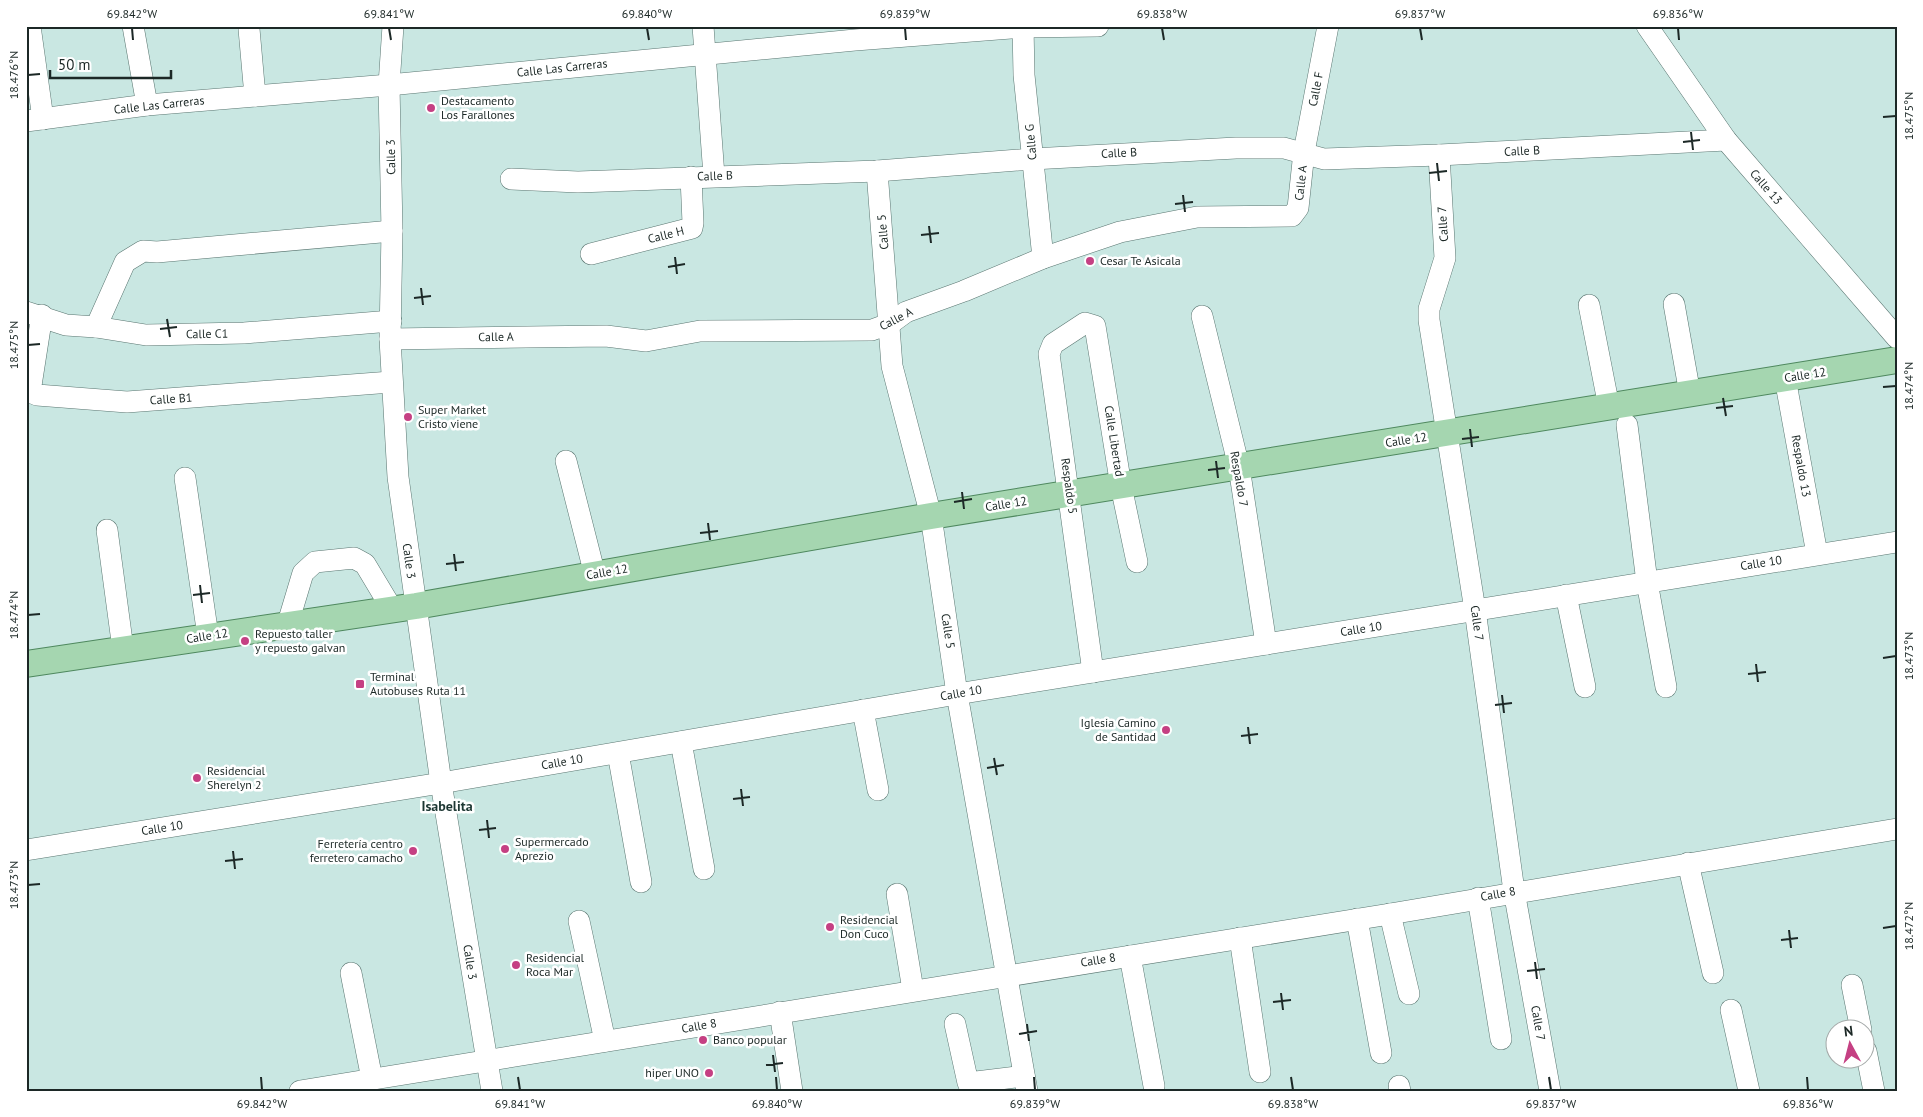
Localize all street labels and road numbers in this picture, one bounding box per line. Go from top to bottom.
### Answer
street label: Calle Las Carreras [516,55,608,80]
street label: Calle F [1305,70,1326,108]
street label: Calle Las Carreras [113,92,205,117]
street label: Calle G [1021,123,1040,161]
street label: Calle 3 [383,139,398,175]
street label: Calle B [1504,142,1540,159]
street label: Calle B [1101,144,1137,161]
street label: Calle A [1291,164,1310,201]
street label: Calle 13 [1747,166,1786,207]
street label: Calle B [697,167,733,184]
street label: Calle 7 [1434,206,1451,242]
street label: Calle 5 [873,214,892,250]
street label: Calle H [646,223,686,246]
street label: Calle A [877,304,915,334]
street label: Calle C1 [186,326,228,341]
street label: Calle A [478,329,514,344]
street label: Calle 12 [1783,364,1827,385]
street label: Calle B1 [149,390,193,407]
street label: Calle Libertad [1101,404,1128,478]
street label: Calle 12 [1384,429,1428,450]
street label: Respaldo 13 [1789,434,1814,498]
street label: Respaldo 7 [1227,450,1252,508]
street label: Respaldo 5 [1058,457,1081,515]
street label: Calle 12 [984,493,1028,514]
street label: Calle 3 [400,542,419,580]
street label: Calle 10 [1739,552,1783,573]
street label: Calle 12 [585,560,629,583]
street label: Calle 7 [1468,604,1487,642]
street label: Calle 5 [938,612,959,650]
street label: Calle 10 [1339,618,1383,639]
street label: Calle 12 [185,625,229,646]
street label: Calle 10 [939,681,983,704]
street label: Calle 10 [540,750,584,773]
street label: Calle 10 [140,817,184,838]
street label: Calle 8 [1479,883,1517,904]
street label: Calle 3 [460,943,481,981]
street label: Calle 8 [1079,949,1117,970]
street label: Calle 7 [1528,1004,1549,1042]
street label: Calle 8 [680,1015,718,1036]

